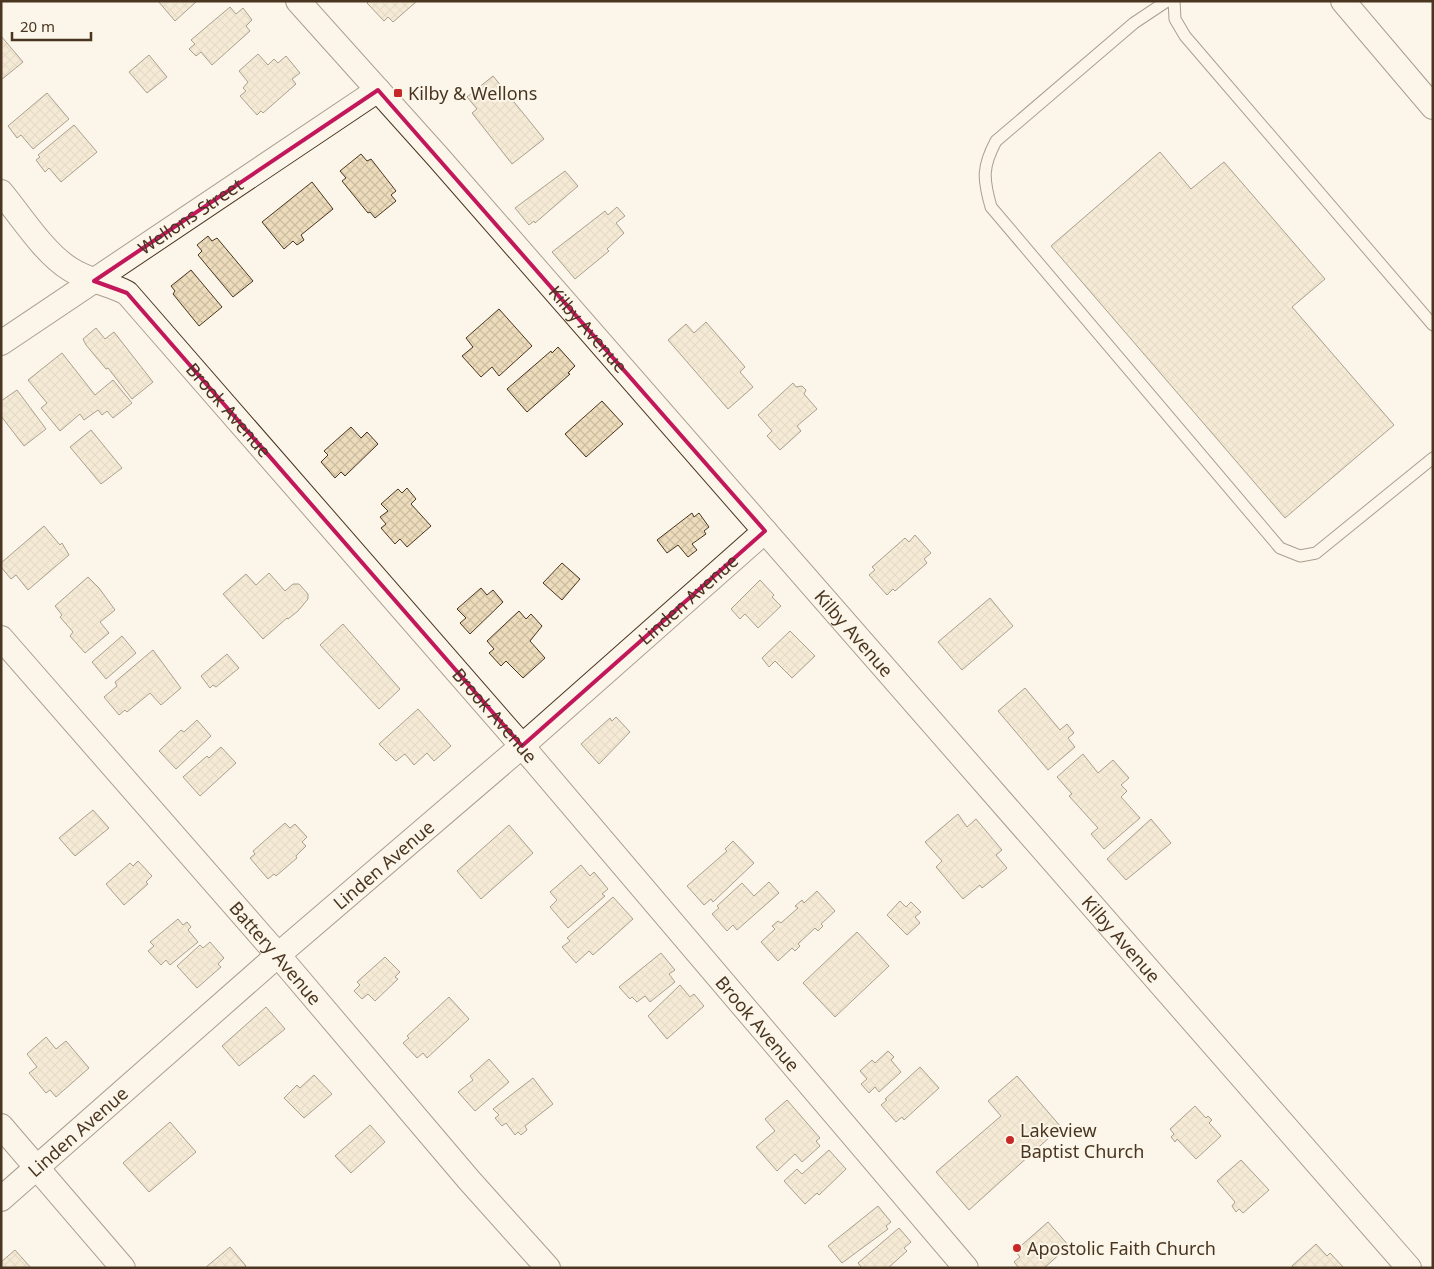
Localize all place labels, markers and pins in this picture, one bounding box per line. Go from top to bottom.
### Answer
place label: Kilby & Wellons [408,81,537,105]
marker: Kilby & Wellons [392,87,404,99]
place label: Lakeview Baptist Church [1020,1118,1144,1163]
marker: Lakeview Baptist Church [1004,1134,1016,1146]
place label: Apostolic Faith Church [1027,1236,1216,1260]
marker: Apostolic Faith Church [1011,1242,1023,1254]

